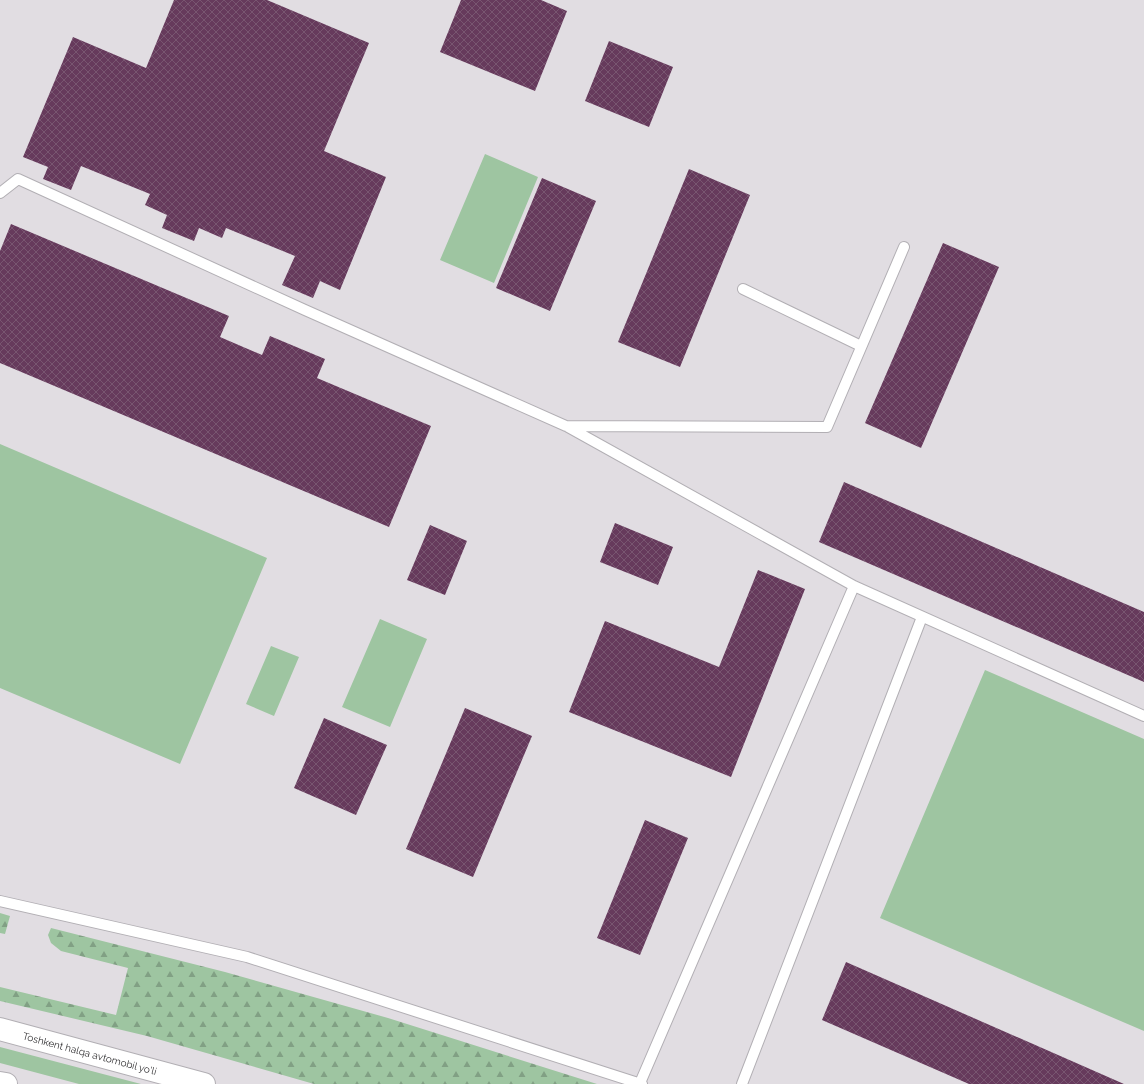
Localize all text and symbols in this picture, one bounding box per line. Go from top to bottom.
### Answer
street label: Toshkent halqa avtomobil yo'li [21,1030,158,1077]

